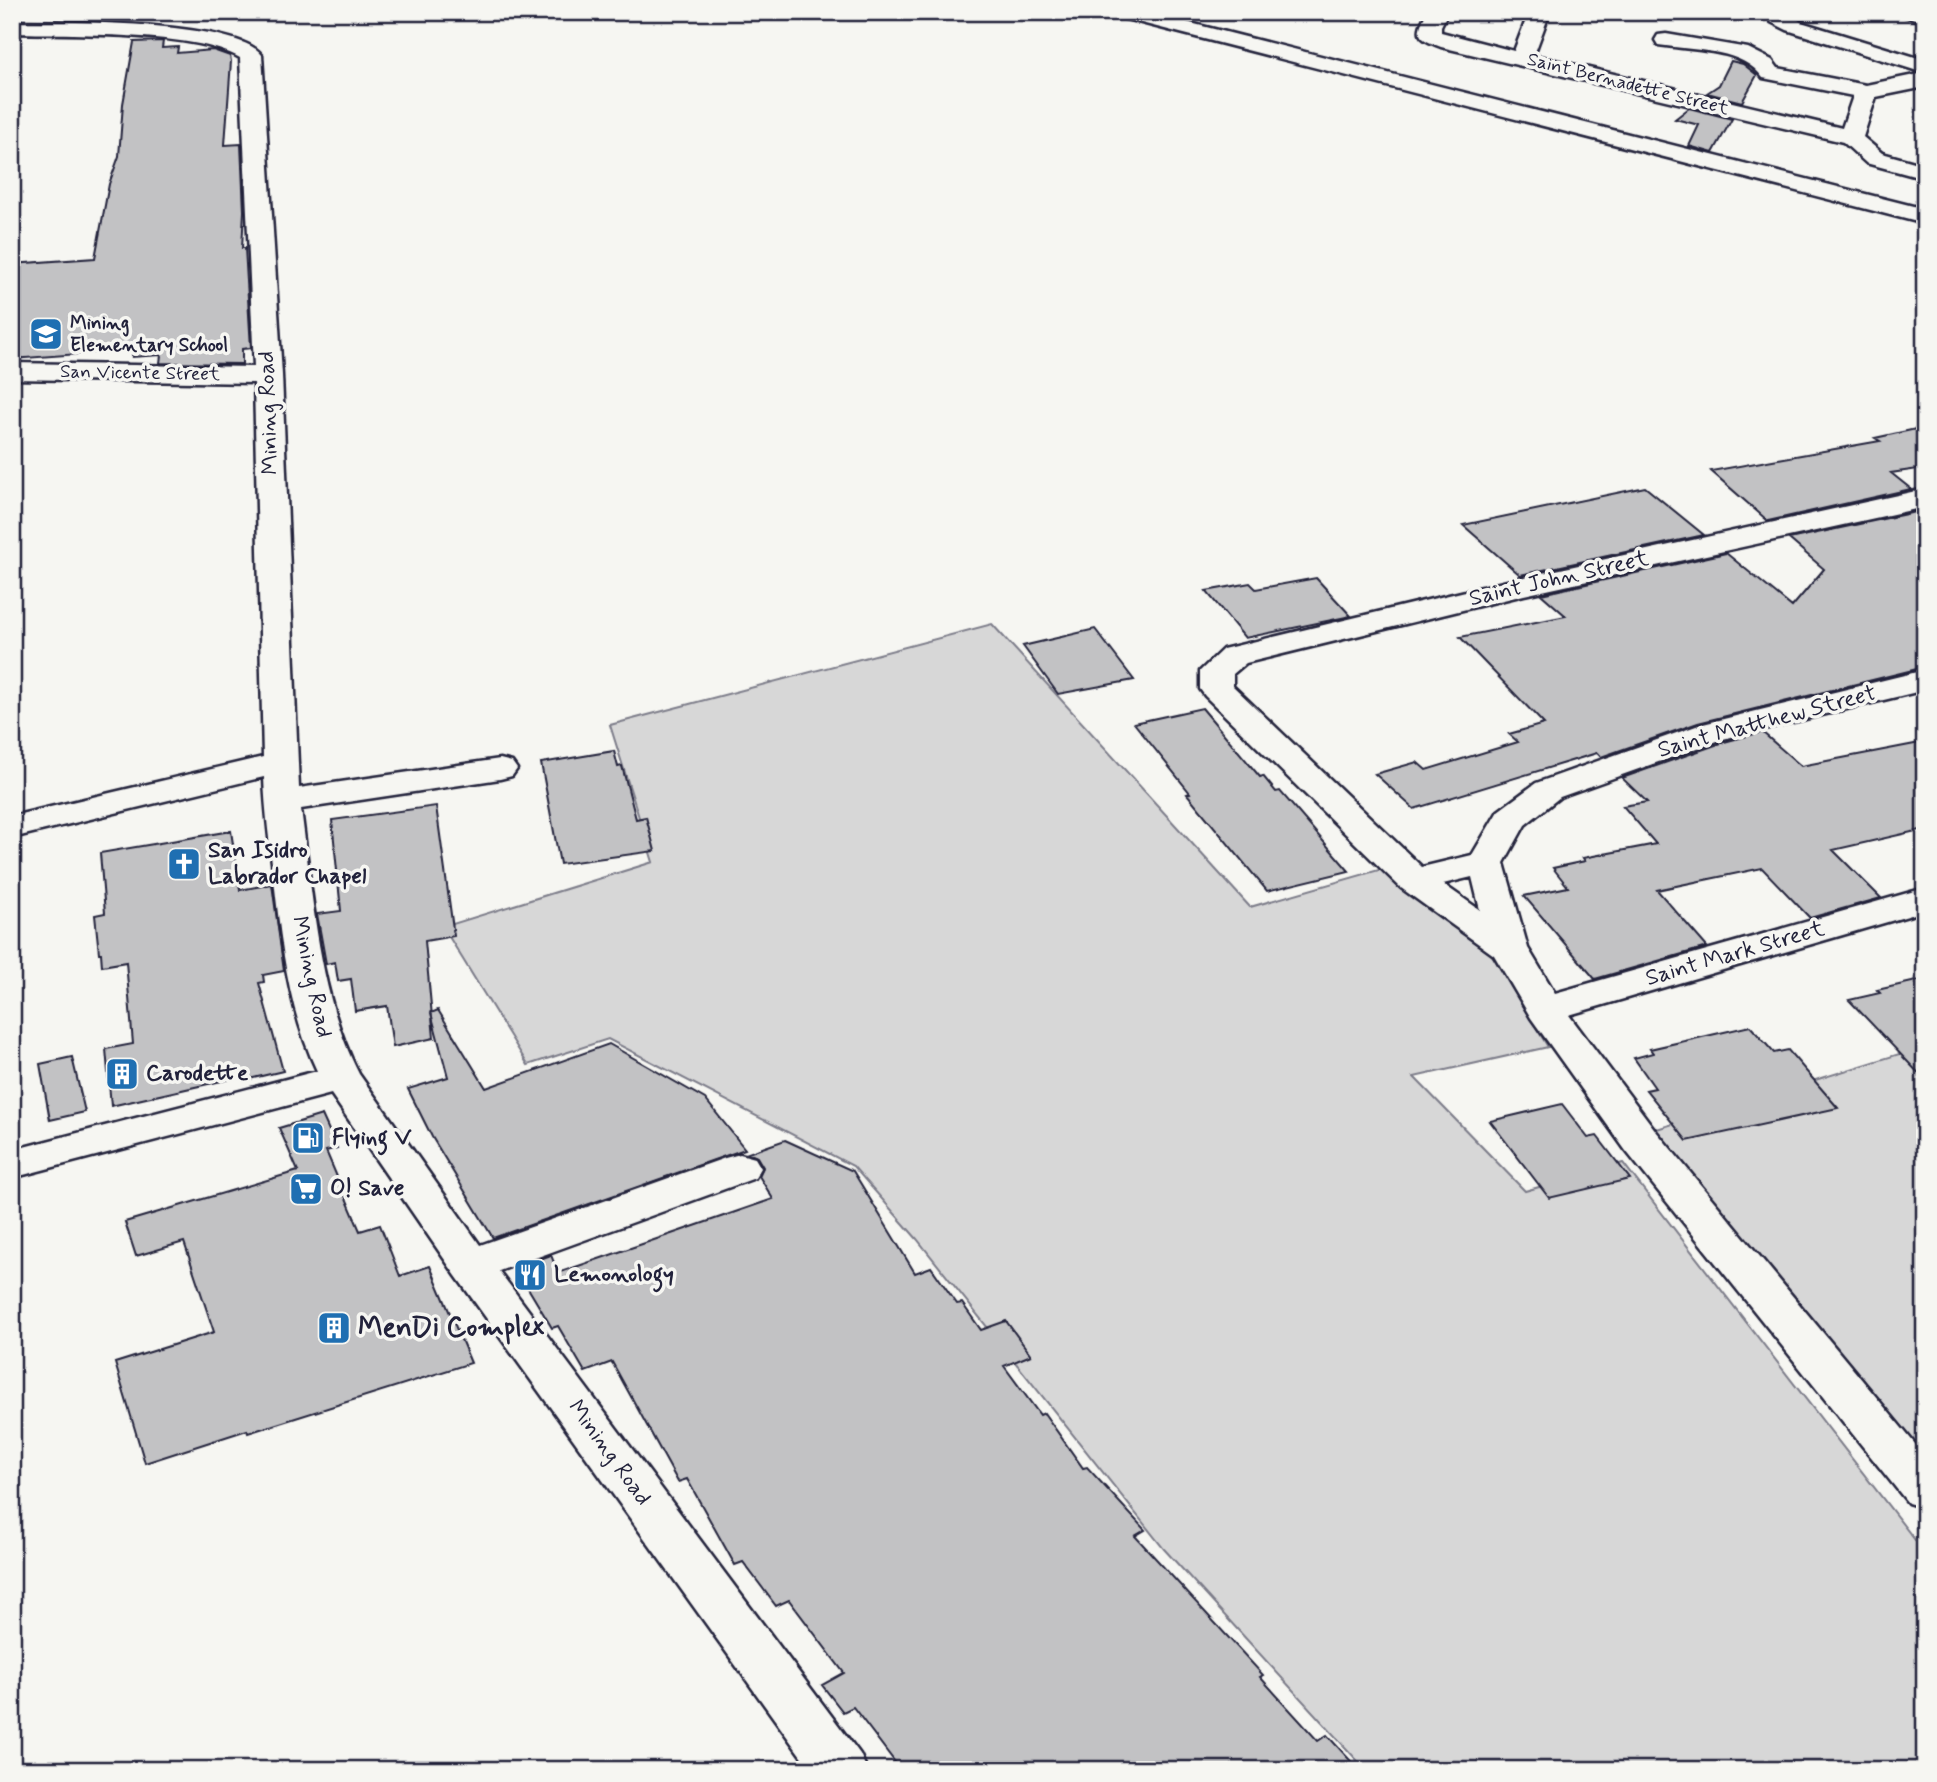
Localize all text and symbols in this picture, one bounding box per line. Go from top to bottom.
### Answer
street label: Saint Bernadette Street [1525,47,1731,121]
place label: Mining Elementary School [70,311,228,358]
school or university icon: Mining Elementary School [27,315,65,353]
street label: Mining Road [252,351,286,475]
street label: San Vicente Street [60,359,220,387]
street label: Saint John Street [1466,544,1652,614]
street label: Saint Matthew Street [1654,678,1880,766]
place label: San Isidro Labrador Chapel [208,836,367,892]
church icon: San Isidro Labrador Chapel [165,845,203,883]
street label: Mining Road [283,913,339,1041]
street label: Saint Mark Street [1642,914,1828,994]
building icon: Carodette [103,1055,141,1093]
place label: Carodette [146,1059,249,1089]
fuel station icon: Flying V [289,1119,327,1157]
place label: Flying V [332,1123,412,1156]
supermarket icon: O! Save [287,1170,325,1208]
place label: O! Save [330,1174,404,1204]
restaurant icon: Lemonology [511,1256,549,1294]
place label: Lemonology [554,1260,674,1293]
building icon: MenDi Complex [315,1309,353,1347]
place label: MenDi Complex [358,1310,545,1347]
street label: Mining Road [560,1394,658,1512]

